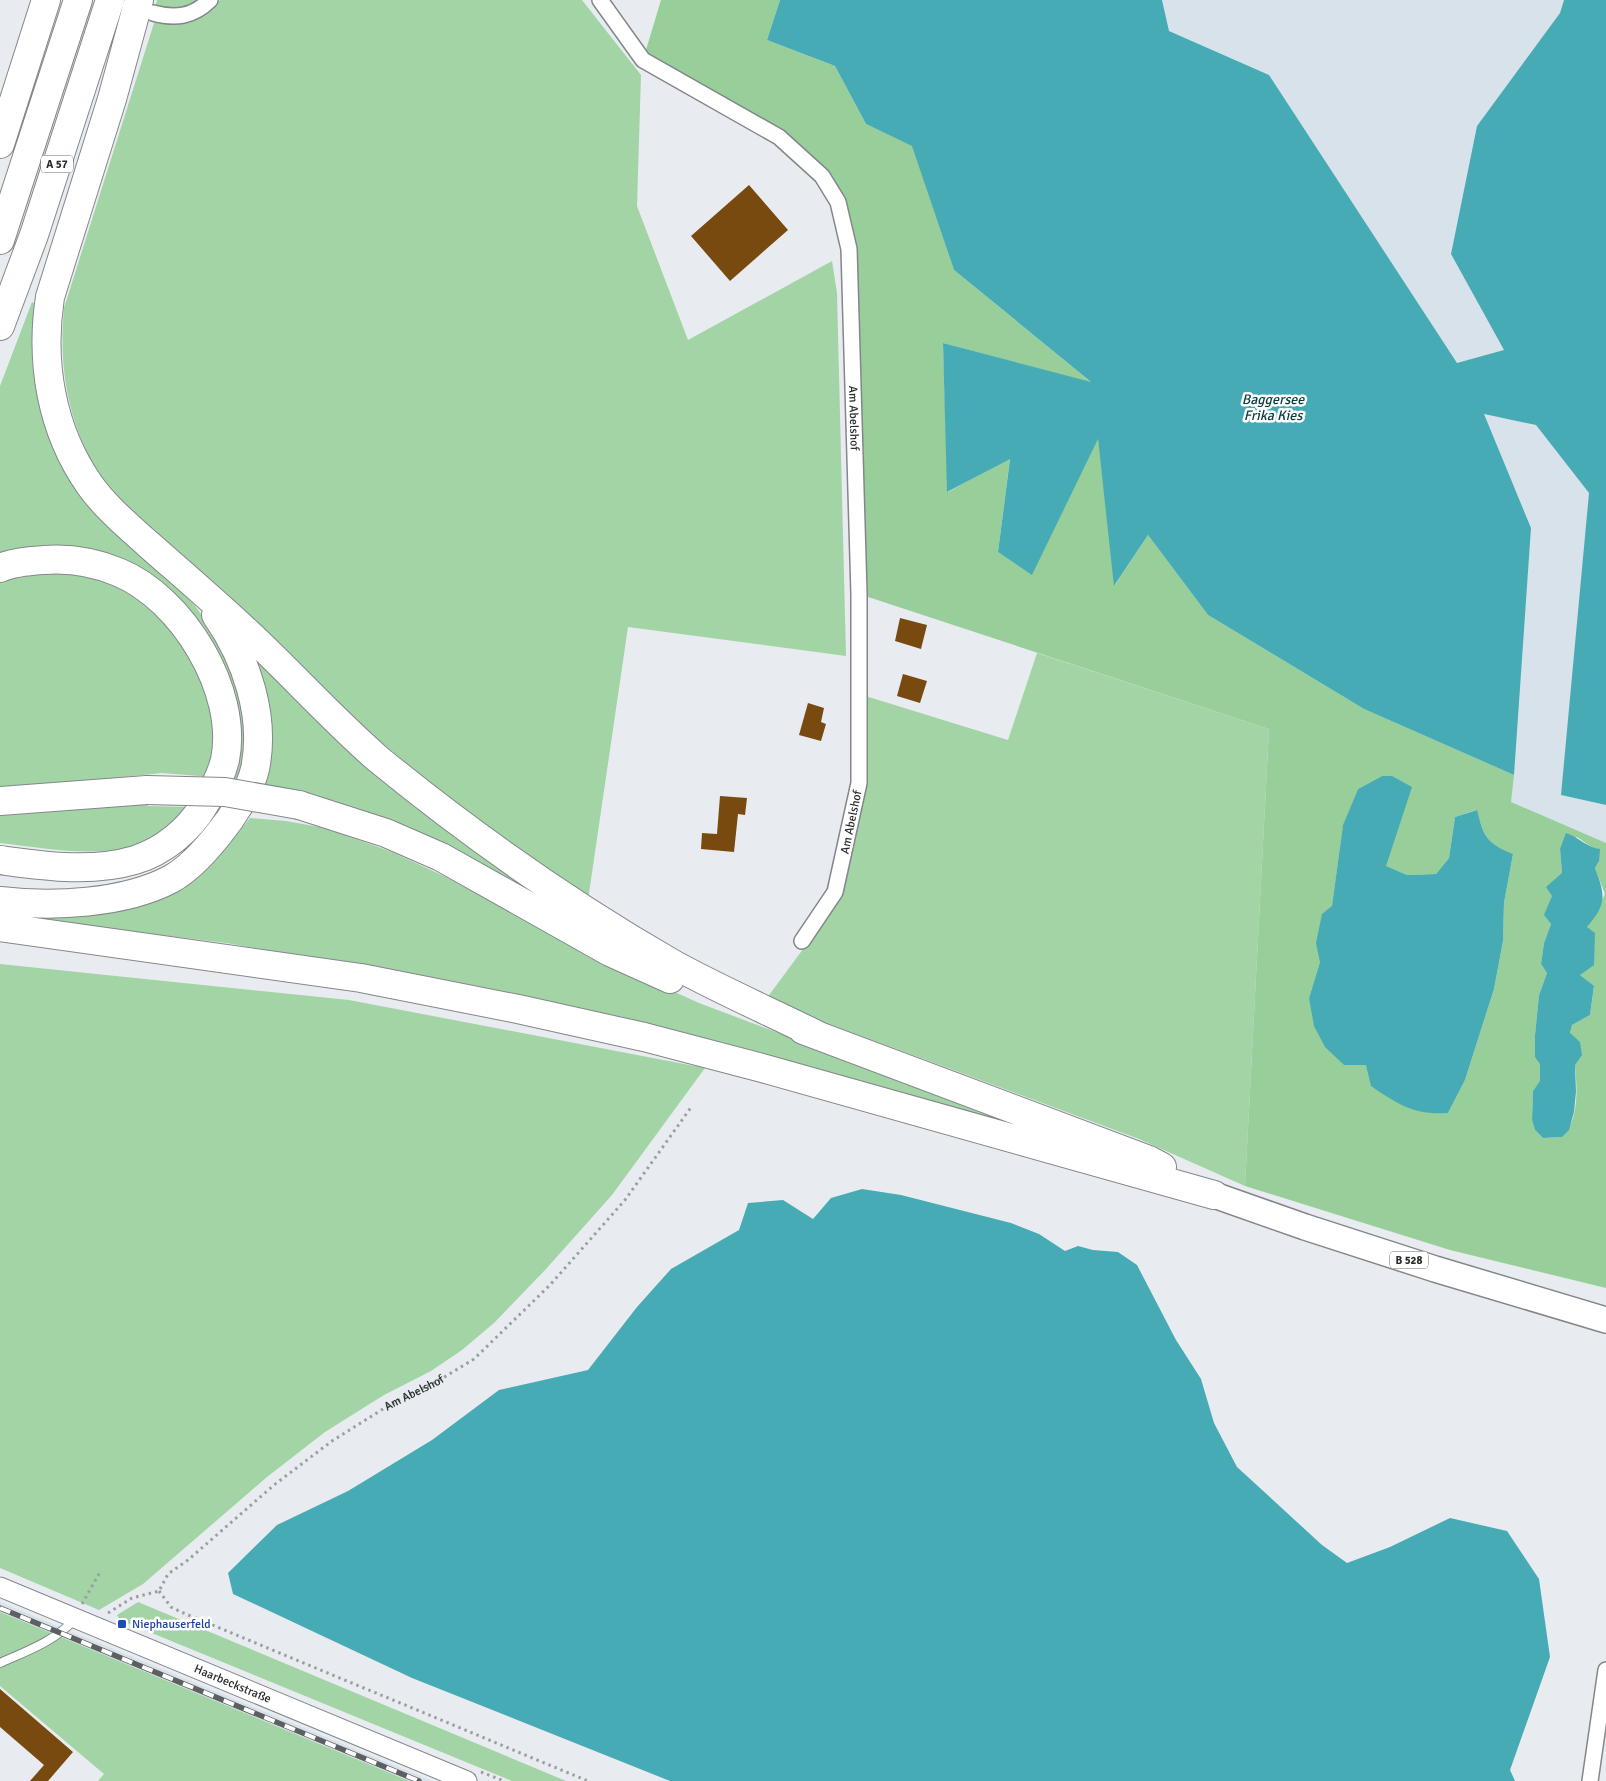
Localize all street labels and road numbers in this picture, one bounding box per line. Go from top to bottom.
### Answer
road number: A 57 [41,156,73,172]
street label: Am Abelshof [845,385,862,452]
street label: Am Abelshof [837,788,866,855]
road number: B 528 [1390,1252,1428,1268]
street label: Am Abelshof [382,1372,448,1414]
street label: Haarbeckstraße [192,1661,273,1707]

